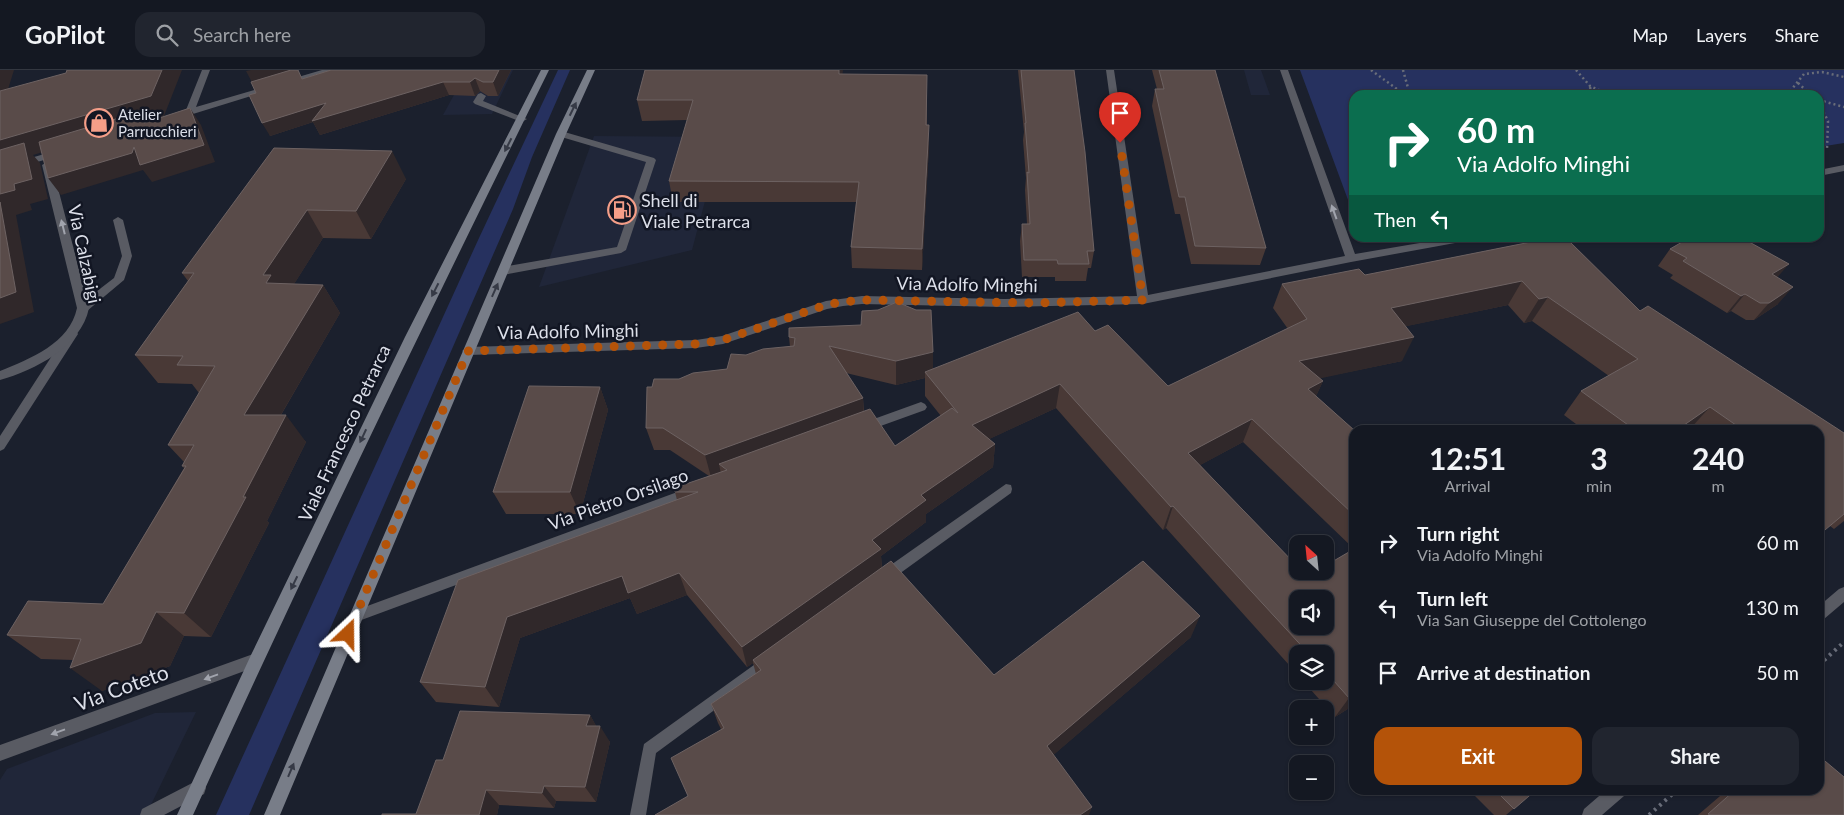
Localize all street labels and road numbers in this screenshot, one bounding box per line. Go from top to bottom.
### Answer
street label: Via Calzabigi [64,203,106,305]
street label: Via Adolfo Minghi [896,272,1038,296]
street label: Via Adolfo Minghi [497,319,639,343]
street label: Viale Francesco Petrarca [293,341,395,525]
street label: Via Pietro Orsilago [545,463,691,535]
street label: Via Coteto [70,658,172,716]

